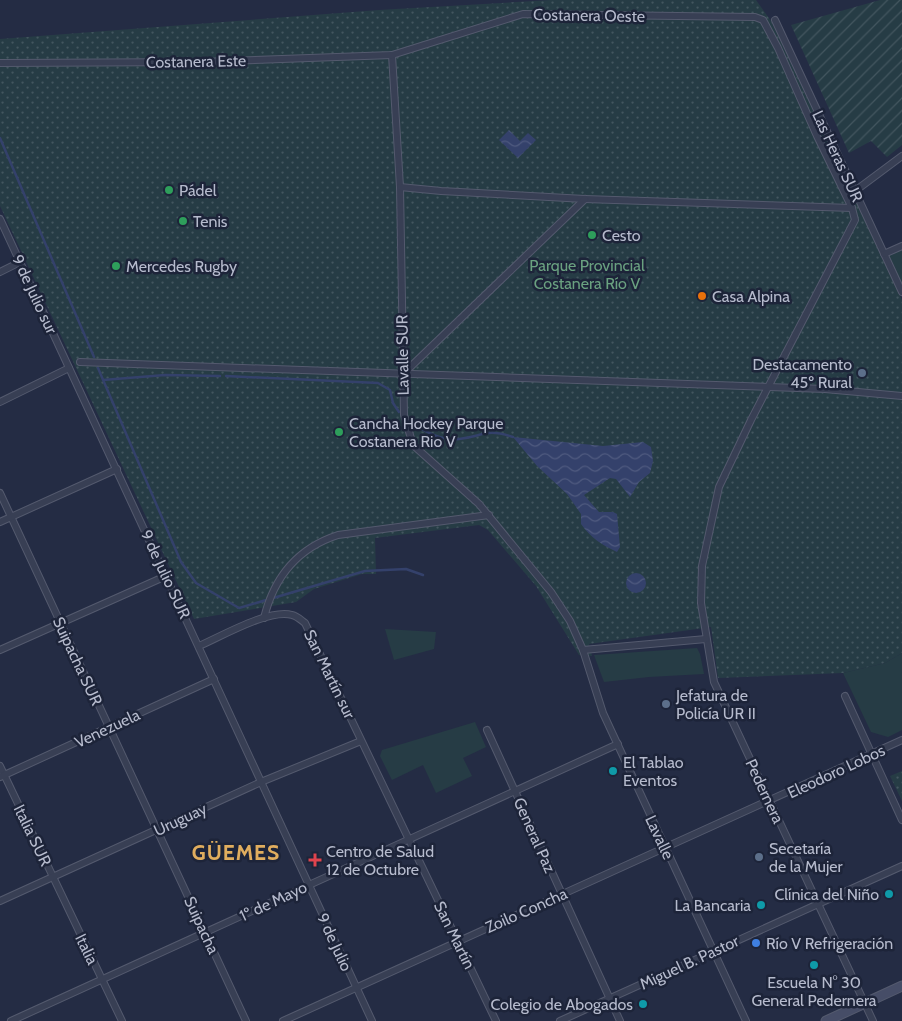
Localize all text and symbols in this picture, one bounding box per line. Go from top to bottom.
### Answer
street label: Costanera Oeste [533,5,645,26]
street label: Costanera Este [146,51,246,72]
street label: Las Heras SUR [808,108,867,205]
place label: Pádel [179,181,217,200]
marker: Pádel [163,184,175,196]
place label: Tenis [193,212,228,231]
marker: Tenis [177,215,189,227]
place label: Cesto [602,226,641,245]
marker: Cesto [586,229,598,241]
street label: 9 de Julio sur [8,252,62,338]
park label: Parque Provincial Costanera Río V [529,256,645,293]
place label: Mercedes Rugby [126,257,237,276]
marker: Mercedes Rugby [110,260,122,272]
place label: Casa Alpina [712,287,790,306]
marker: Casa Alpina [696,290,708,302]
street label: Lavalle SUR [392,314,413,396]
place label: Destacamento 45º Rural [752,355,852,392]
marker: Destacamento 45º Rural [856,367,868,379]
place label: Cancha Hockey Parque Costanera Rio V [349,414,503,451]
marker: Cancha Hockey Parque Costanera Rio V [333,426,345,438]
street label: 9 de Julio SUR [137,527,195,622]
street label: Suipacha SUR [49,614,106,709]
street label: San Martín sur [300,627,360,723]
place label: Jefatura de Policía UR II [675,686,756,723]
marker: Jefatura de Policía UR II [660,698,672,710]
street label: Venezuela [72,705,143,752]
street label: Eleodoro Lobos [784,740,888,802]
place label: El Tablao Eventos [623,753,684,790]
street label: Pedernera [741,756,788,827]
marker: El Tablao Eventos [607,765,619,777]
street label: General Paz [510,795,560,876]
street label: Uruguay [151,799,210,840]
street label: Italia SUR [10,801,56,869]
street label: Lavalle [641,812,678,862]
place label: Secetaría de la Mujer [769,839,843,876]
district label: GÜEMES [192,840,280,865]
place label: Centro de Salud 12 de Octubre [326,842,434,879]
marker: Secetaría de la Mujer [753,851,765,863]
marker: Centro de Salud 12 de Octubre [308,853,322,867]
street label: 1º de Mayo [236,877,310,925]
street label: Zoilo Concha [482,884,570,937]
place label: Clínica del Niño [774,885,879,904]
marker: Clínica del Niño [883,888,895,900]
street label: Suipacha [180,893,223,957]
place label: La Bancaria [674,896,751,915]
street label: San Martín [430,898,479,972]
marker: La Bancaria [755,899,767,911]
street label: 9 de Julio [313,910,356,974]
street label: Italia [71,931,102,968]
street label: Miguel B. Pastor [637,931,743,994]
place label: Río V Refrigeración [766,934,893,953]
marker: Río V Refrigeración [750,937,762,949]
marker: Escuela N° 30 General Pedernera [808,959,820,971]
place label: Escuela N° 30 General Pedernera [751,973,877,1010]
place label: Colegio de Abogados [490,995,633,1014]
marker: Colegio de Abogados [637,998,649,1010]

